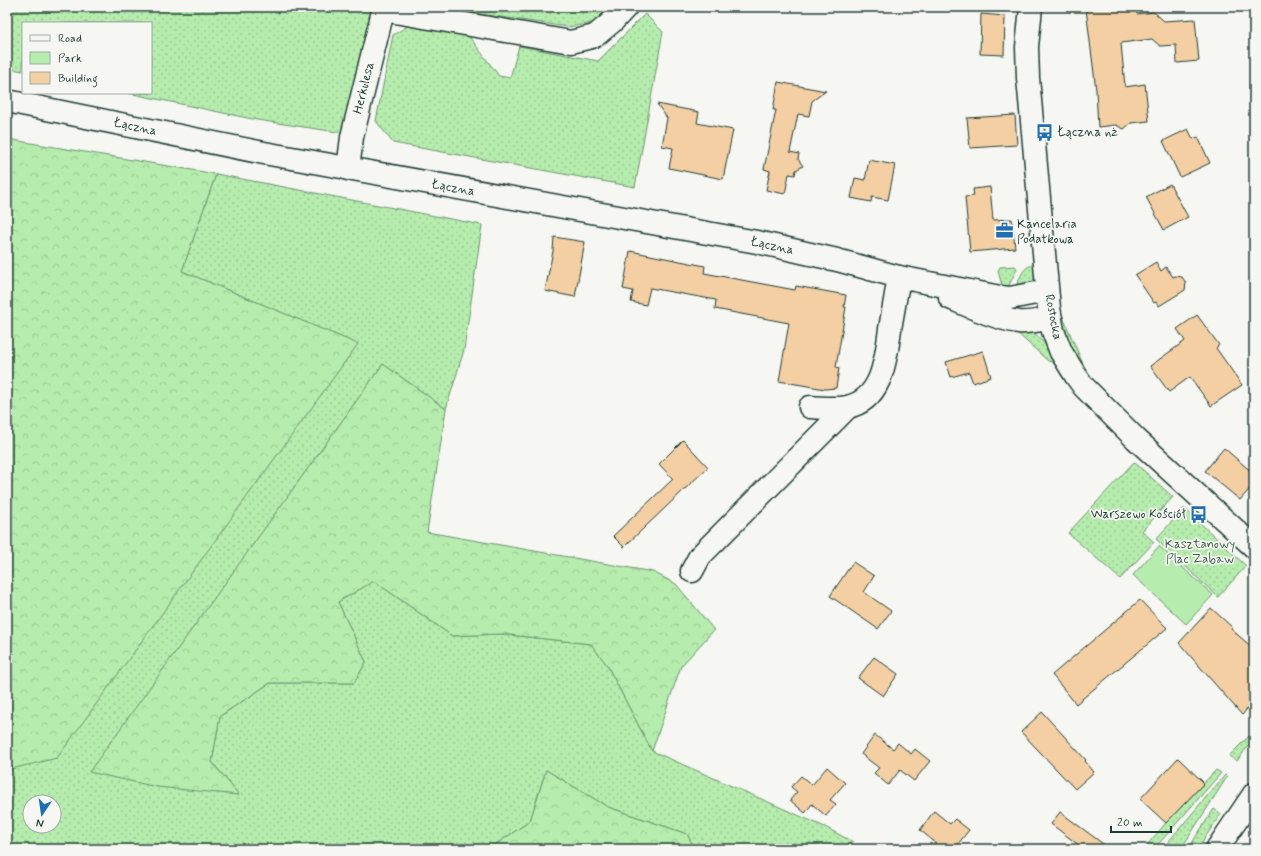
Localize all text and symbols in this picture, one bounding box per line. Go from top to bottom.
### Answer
legend [22,22,152,94]
text: Road [58,31,82,47]
text: Park [58,51,82,67]
street label: Herkulesa [349,60,379,116]
text: Building [58,71,98,88]
street label: Łączna [112,114,159,140]
bus stop icon: Łączna nż [1034,122,1054,142]
place label: Łączna nż [1057,124,1118,141]
street label: Łączna [430,176,477,200]
place label: Kancelaria Podatkowa [1017,216,1077,248]
office icon: Kancelaria Podatkowa [994,221,1014,241]
street label: Łączna [749,233,796,259]
street label: Rostocka [1040,293,1066,341]
bus stop icon: Warszewo Kościół [1189,504,1209,524]
place label: Warszewo Kościół [1091,506,1187,523]
park label: Kasztanowy Plac Zabaw [1165,536,1235,568]
north arrow [22,794,62,834]
scale bar [1111,808,1171,834]
text: N [35,815,45,830]
text: 20 m [1117,815,1143,831]

